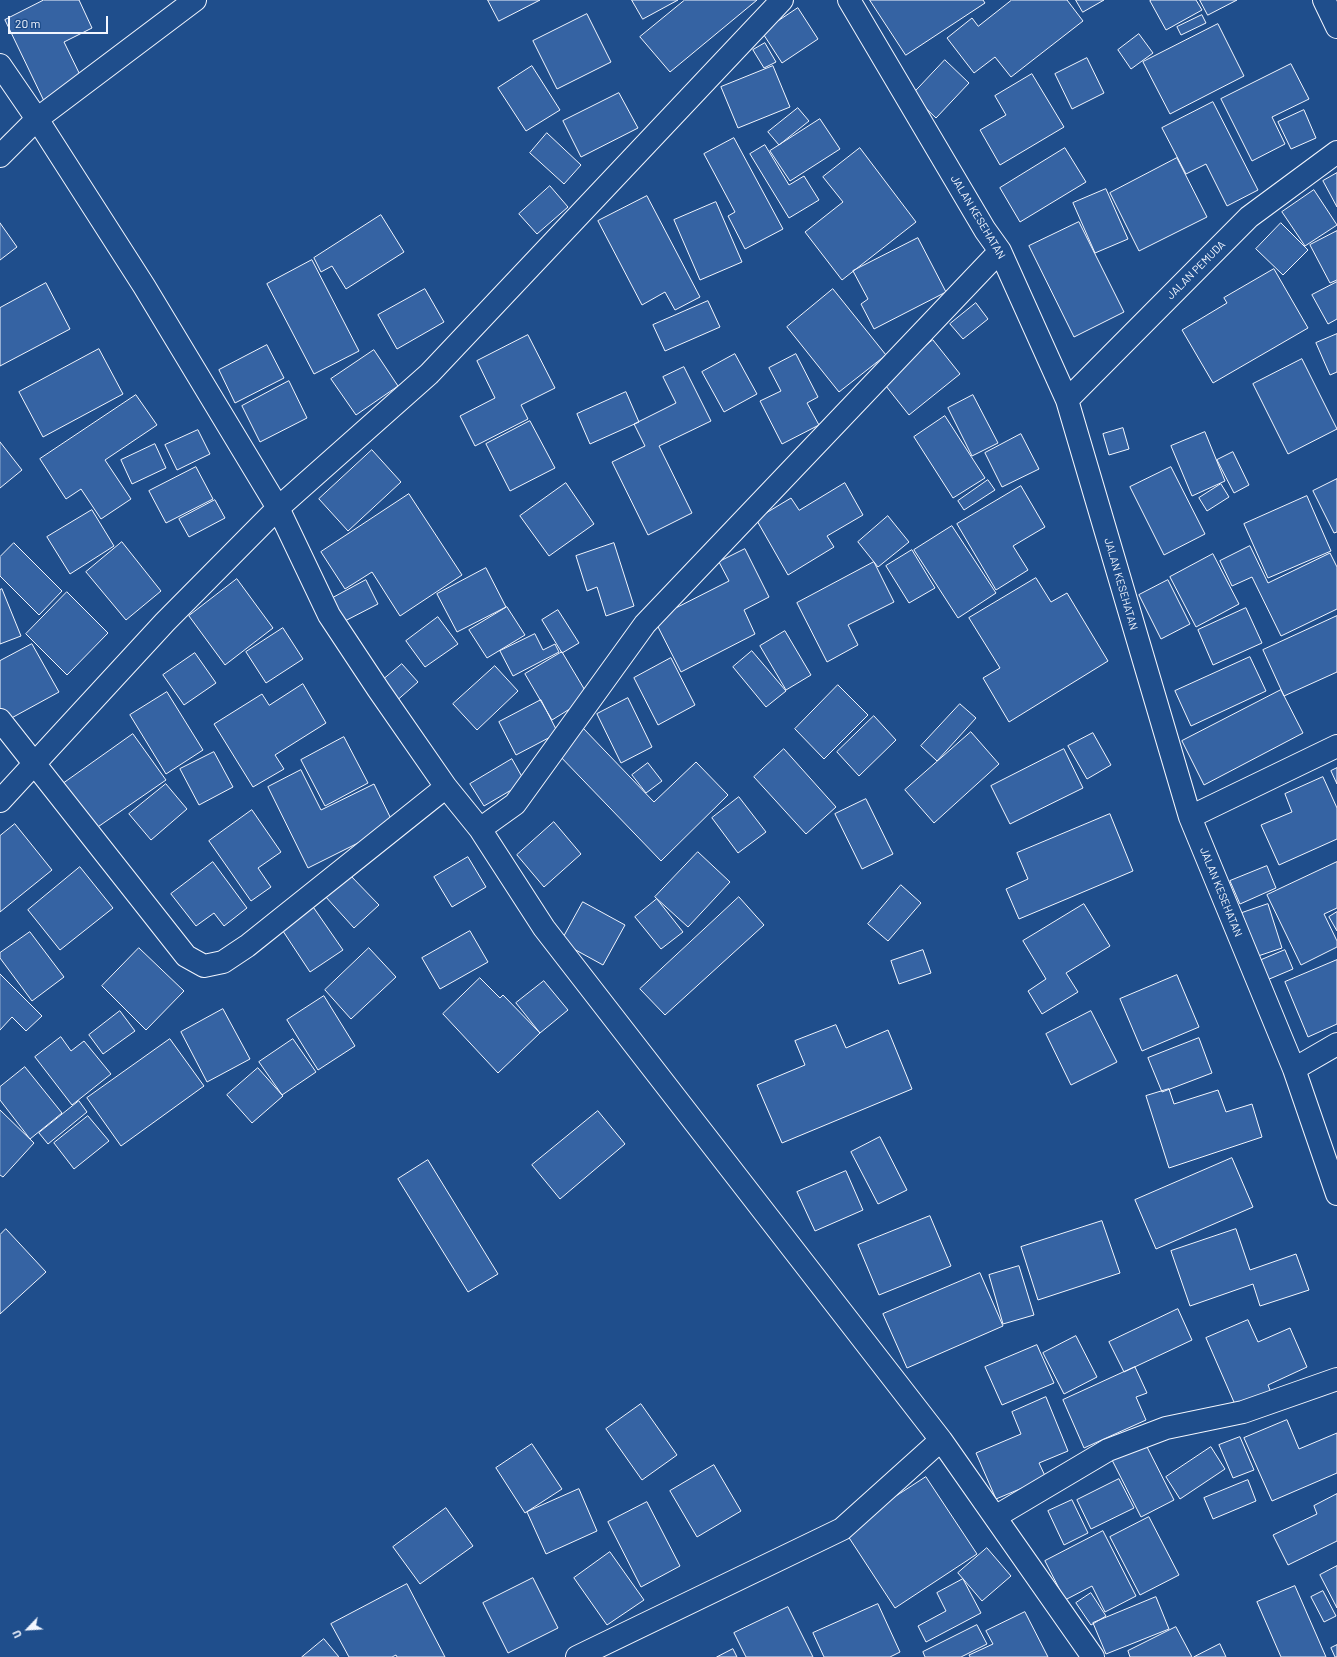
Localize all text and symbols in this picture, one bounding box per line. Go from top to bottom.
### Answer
scale bar [10,8,110,34]
text: 20 m [15,16,41,30]
street label: JALAN KESEHATAN [948,173,1008,261]
street label: JALAN PEMUDA [1164,238,1228,302]
street label: JALAN KESEHATAN [1102,536,1140,632]
street label: JALAN KESEHATAN [1197,845,1245,939]
north arrow [8,1609,48,1649]
text: U [9,1628,24,1640]

